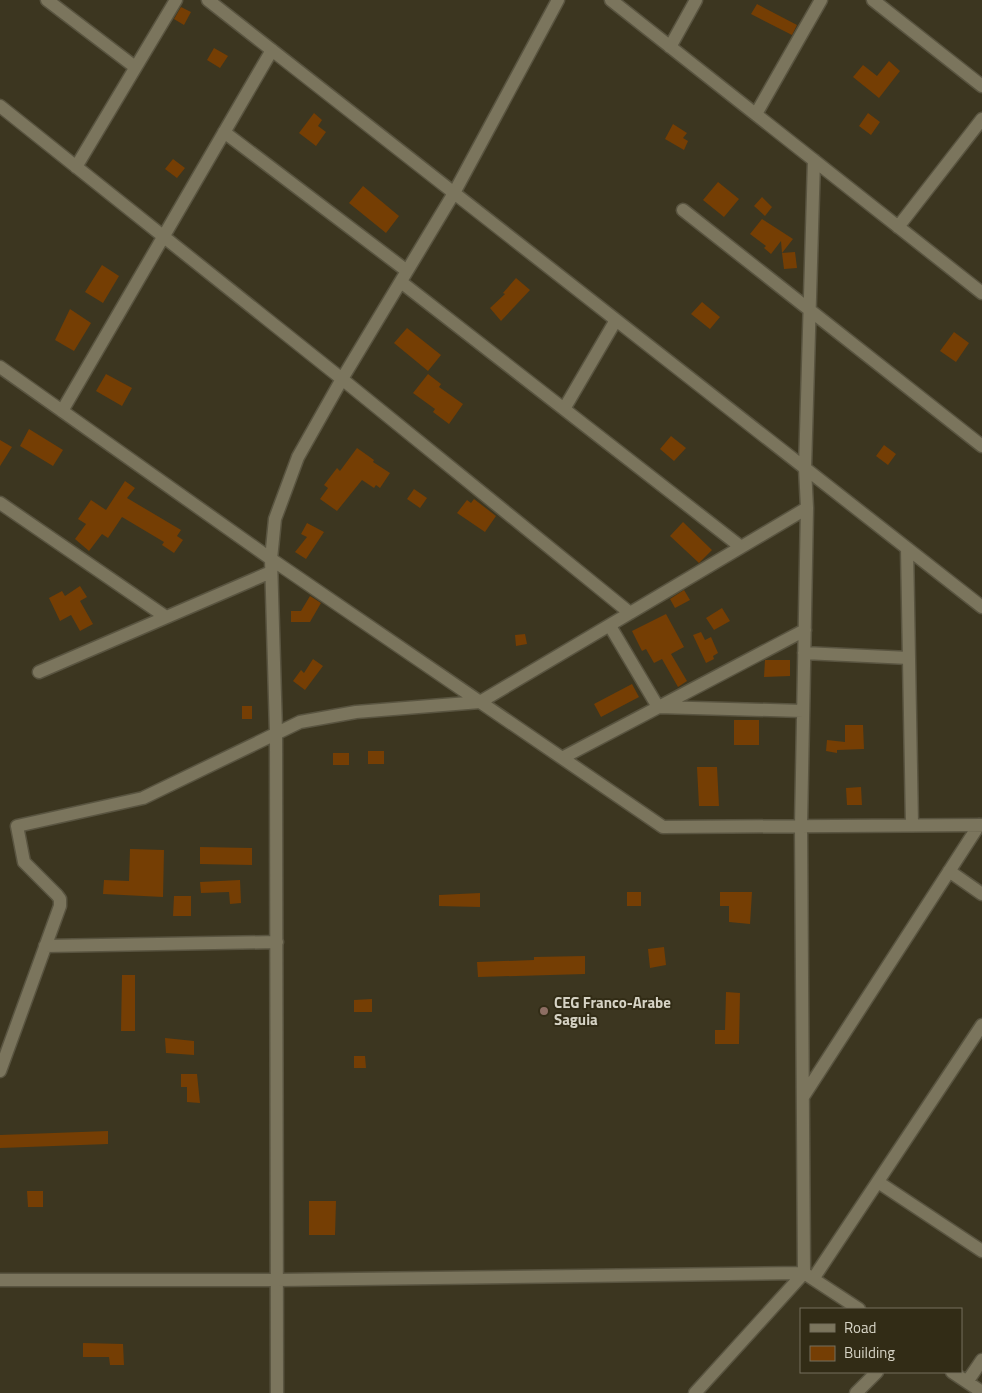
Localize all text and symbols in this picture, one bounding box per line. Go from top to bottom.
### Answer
place label: CEG Franco-Arabe Saguia [554,991,671,1031]
marker: CEG Franco-Arabe Saguia [538,1005,550,1017]
legend [800,1308,962,1373]
text: Road [844,1316,876,1339]
text: Building [844,1341,895,1364]

